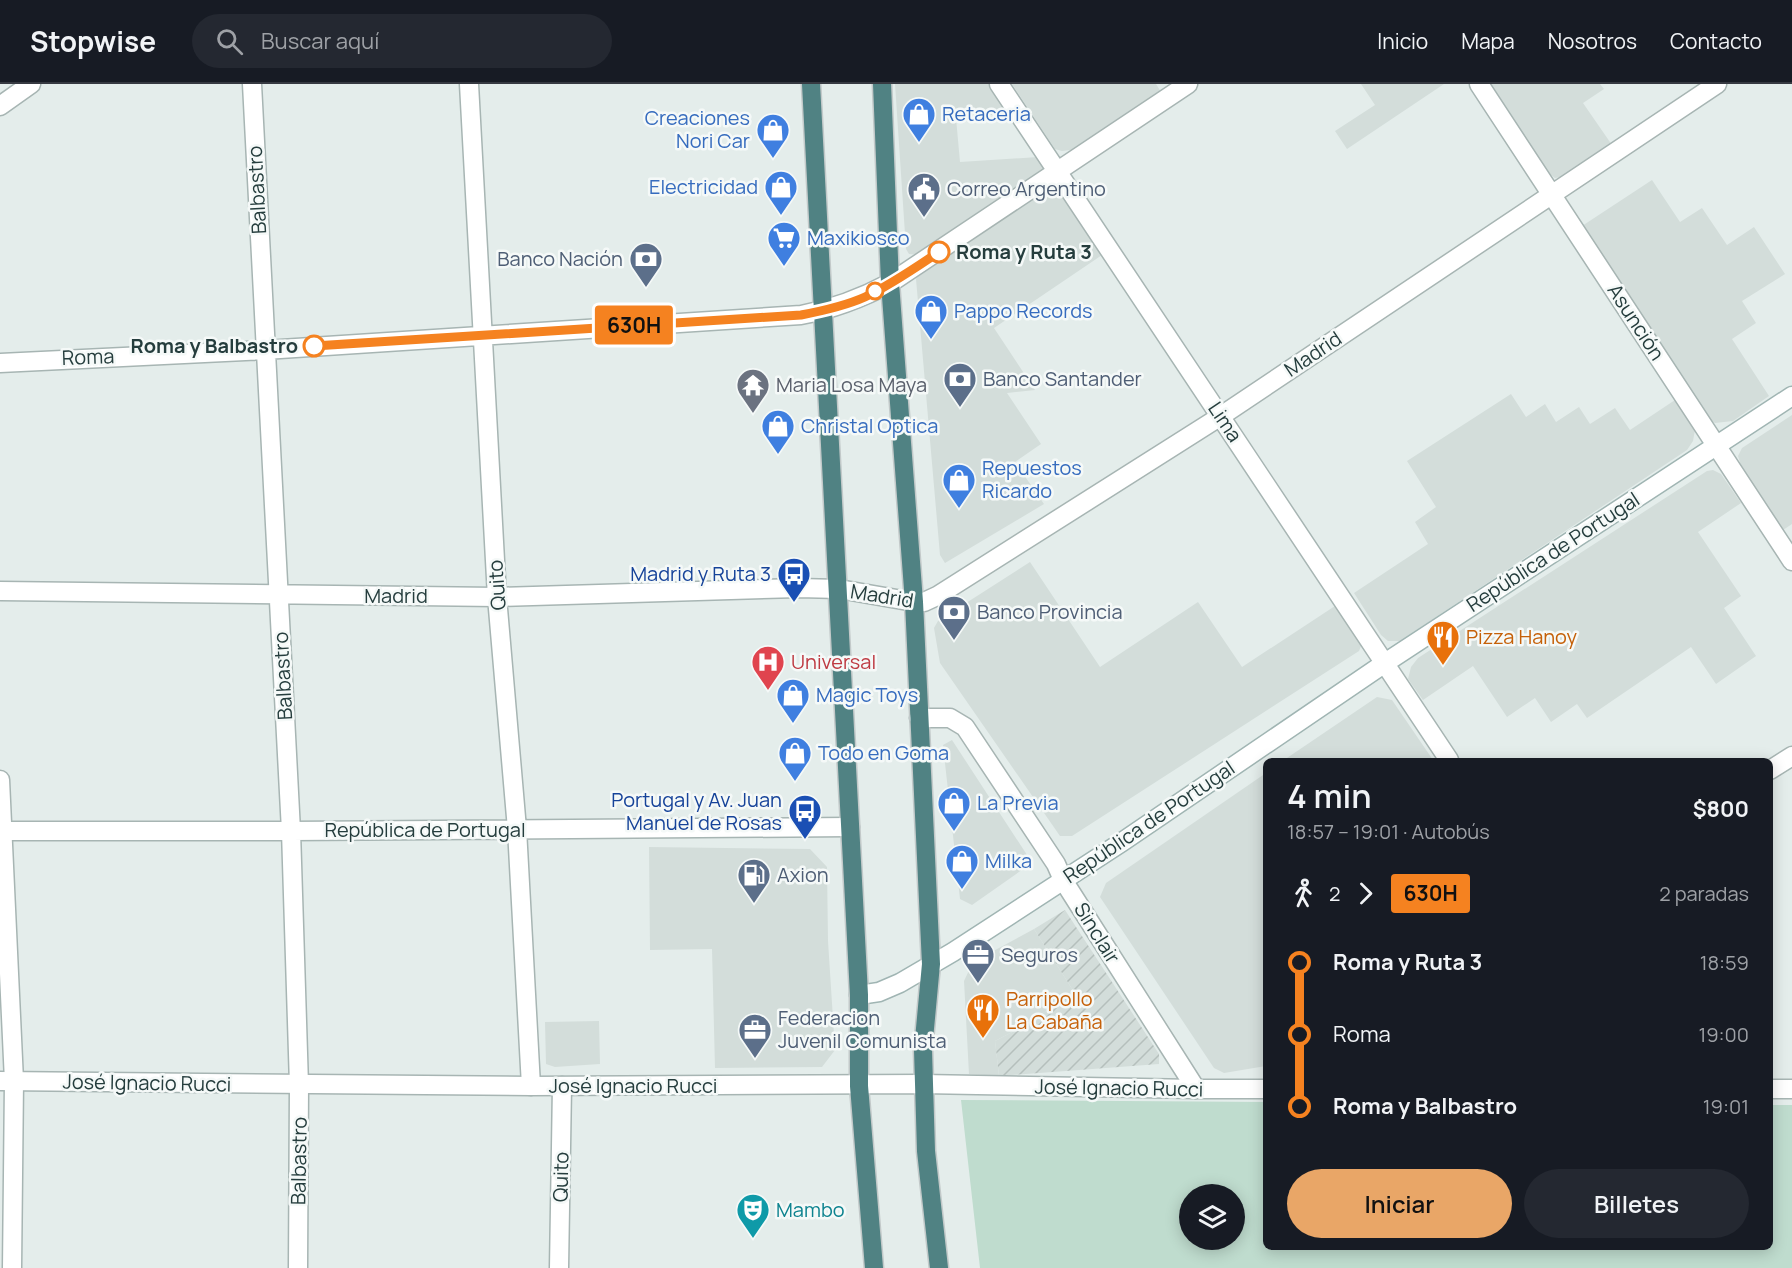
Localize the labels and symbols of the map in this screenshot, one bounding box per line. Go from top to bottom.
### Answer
shop icon: Retaceria [901,96,937,143]
place label: Retaceria [942,100,1031,127]
place label: Creaciones Nori Car [645,104,750,154]
shop icon: Creaciones Nori Car [755,112,791,159]
street label: Balbastro [241,145,272,235]
shop icon: Electricidad [763,169,799,216]
public building icon: Correo Argentino [906,171,942,218]
place label: Electricidad [649,173,758,200]
place label: Correo Argentino [947,175,1106,202]
supermarket icon: Maxikiosco [766,220,802,267]
place label: Maxikiosco [807,224,910,251]
place label: Roma y Ruta 3 [956,238,1092,265]
bank icon: Banco Nación [628,241,664,288]
marker: Roma y Ruta 3 [928,241,950,263]
place label: Banco Nación [497,245,623,272]
street label: Asunción [1602,278,1671,365]
unlabelled marker [866,282,884,300]
shop icon: Pappo Records [913,293,949,340]
place label: Pappo Records [954,297,1093,324]
line badge: 630H [592,306,676,344]
street label: Madrid [1279,325,1347,383]
place label: Roma y Balbastro [131,332,298,359]
marker: Roma y Balbastro [303,335,325,357]
street label: Roma [61,342,115,371]
bank icon: Banco Santander [942,361,978,408]
place label: Banco Santander [983,365,1142,392]
temple icon: Maria Losa Maya [735,367,771,414]
place label: Maria Losa Maya [776,371,927,398]
street label: Lima [1202,396,1249,447]
shop icon: Christal Optica [760,408,796,455]
place label: Christal Optica [801,412,938,439]
place label: Repuestos Ricardo [982,454,1082,504]
shop icon: Repuestos Ricardo [941,462,977,509]
street label: República de Portugal [1461,485,1644,618]
bus stop icon: Madrid y Ruta 3 [776,556,812,603]
street label: Quito [481,559,512,611]
place label: Madrid y Ruta 3 [630,560,771,587]
street label: Madrid [849,577,916,614]
street label: Madrid [364,582,428,609]
bank icon: Banco Provincia [936,594,972,641]
place label: Banco Provincia [977,598,1123,625]
restaurant icon: Pizza Hanoy [1425,619,1461,666]
place label: Pizza Hanoy [1466,623,1577,650]
street label: Balbastro [267,631,298,721]
hospital icon: Universal [750,644,786,691]
place label: Universal [791,648,876,675]
shop icon: Magic Toys [775,677,811,724]
place label: Magic Toys [816,681,918,708]
shop icon: Todo en Goma [777,735,813,782]
place label: Todo en Goma [818,739,949,766]
street label: República de Portugal [1058,754,1240,889]
shop icon: La Previa [936,785,972,832]
place label: Portugal y Av. Juan Manuel de Rosas [611,786,782,836]
place label: La Previa [977,789,1059,816]
bus stop icon: Portugal y Av. Juan Manuel de Rosas [787,793,823,840]
street label: República de Portugal [324,816,526,843]
shop icon: Milka [944,843,980,890]
place label: Milka [985,847,1032,874]
fuel station icon: Axion [736,857,772,904]
place label: Axion [777,861,829,888]
street label: Sinclair [1068,897,1127,968]
office icon: Seguros [960,937,996,984]
place label: Seguros [1001,941,1078,968]
place label: Parripollo La Cabaña [1006,985,1103,1035]
restaurant icon: Parripollo La Cabaña [965,992,1001,1039]
place label: Federacion Juvenil Comunista [778,1004,947,1054]
office icon: Federacion Juvenil Comunista [737,1012,773,1059]
street label: José Ignacio Rucci [62,1068,232,1097]
street label: José Ignacio Rucci [549,1072,717,1099]
street label: José Ignacio Rucci [1034,1073,1204,1102]
street label: Balbastro [284,1116,313,1205]
street label: Quito [547,1151,574,1202]
theatre icon: Mambo [735,1192,771,1239]
place label: Mambo [776,1196,845,1223]

